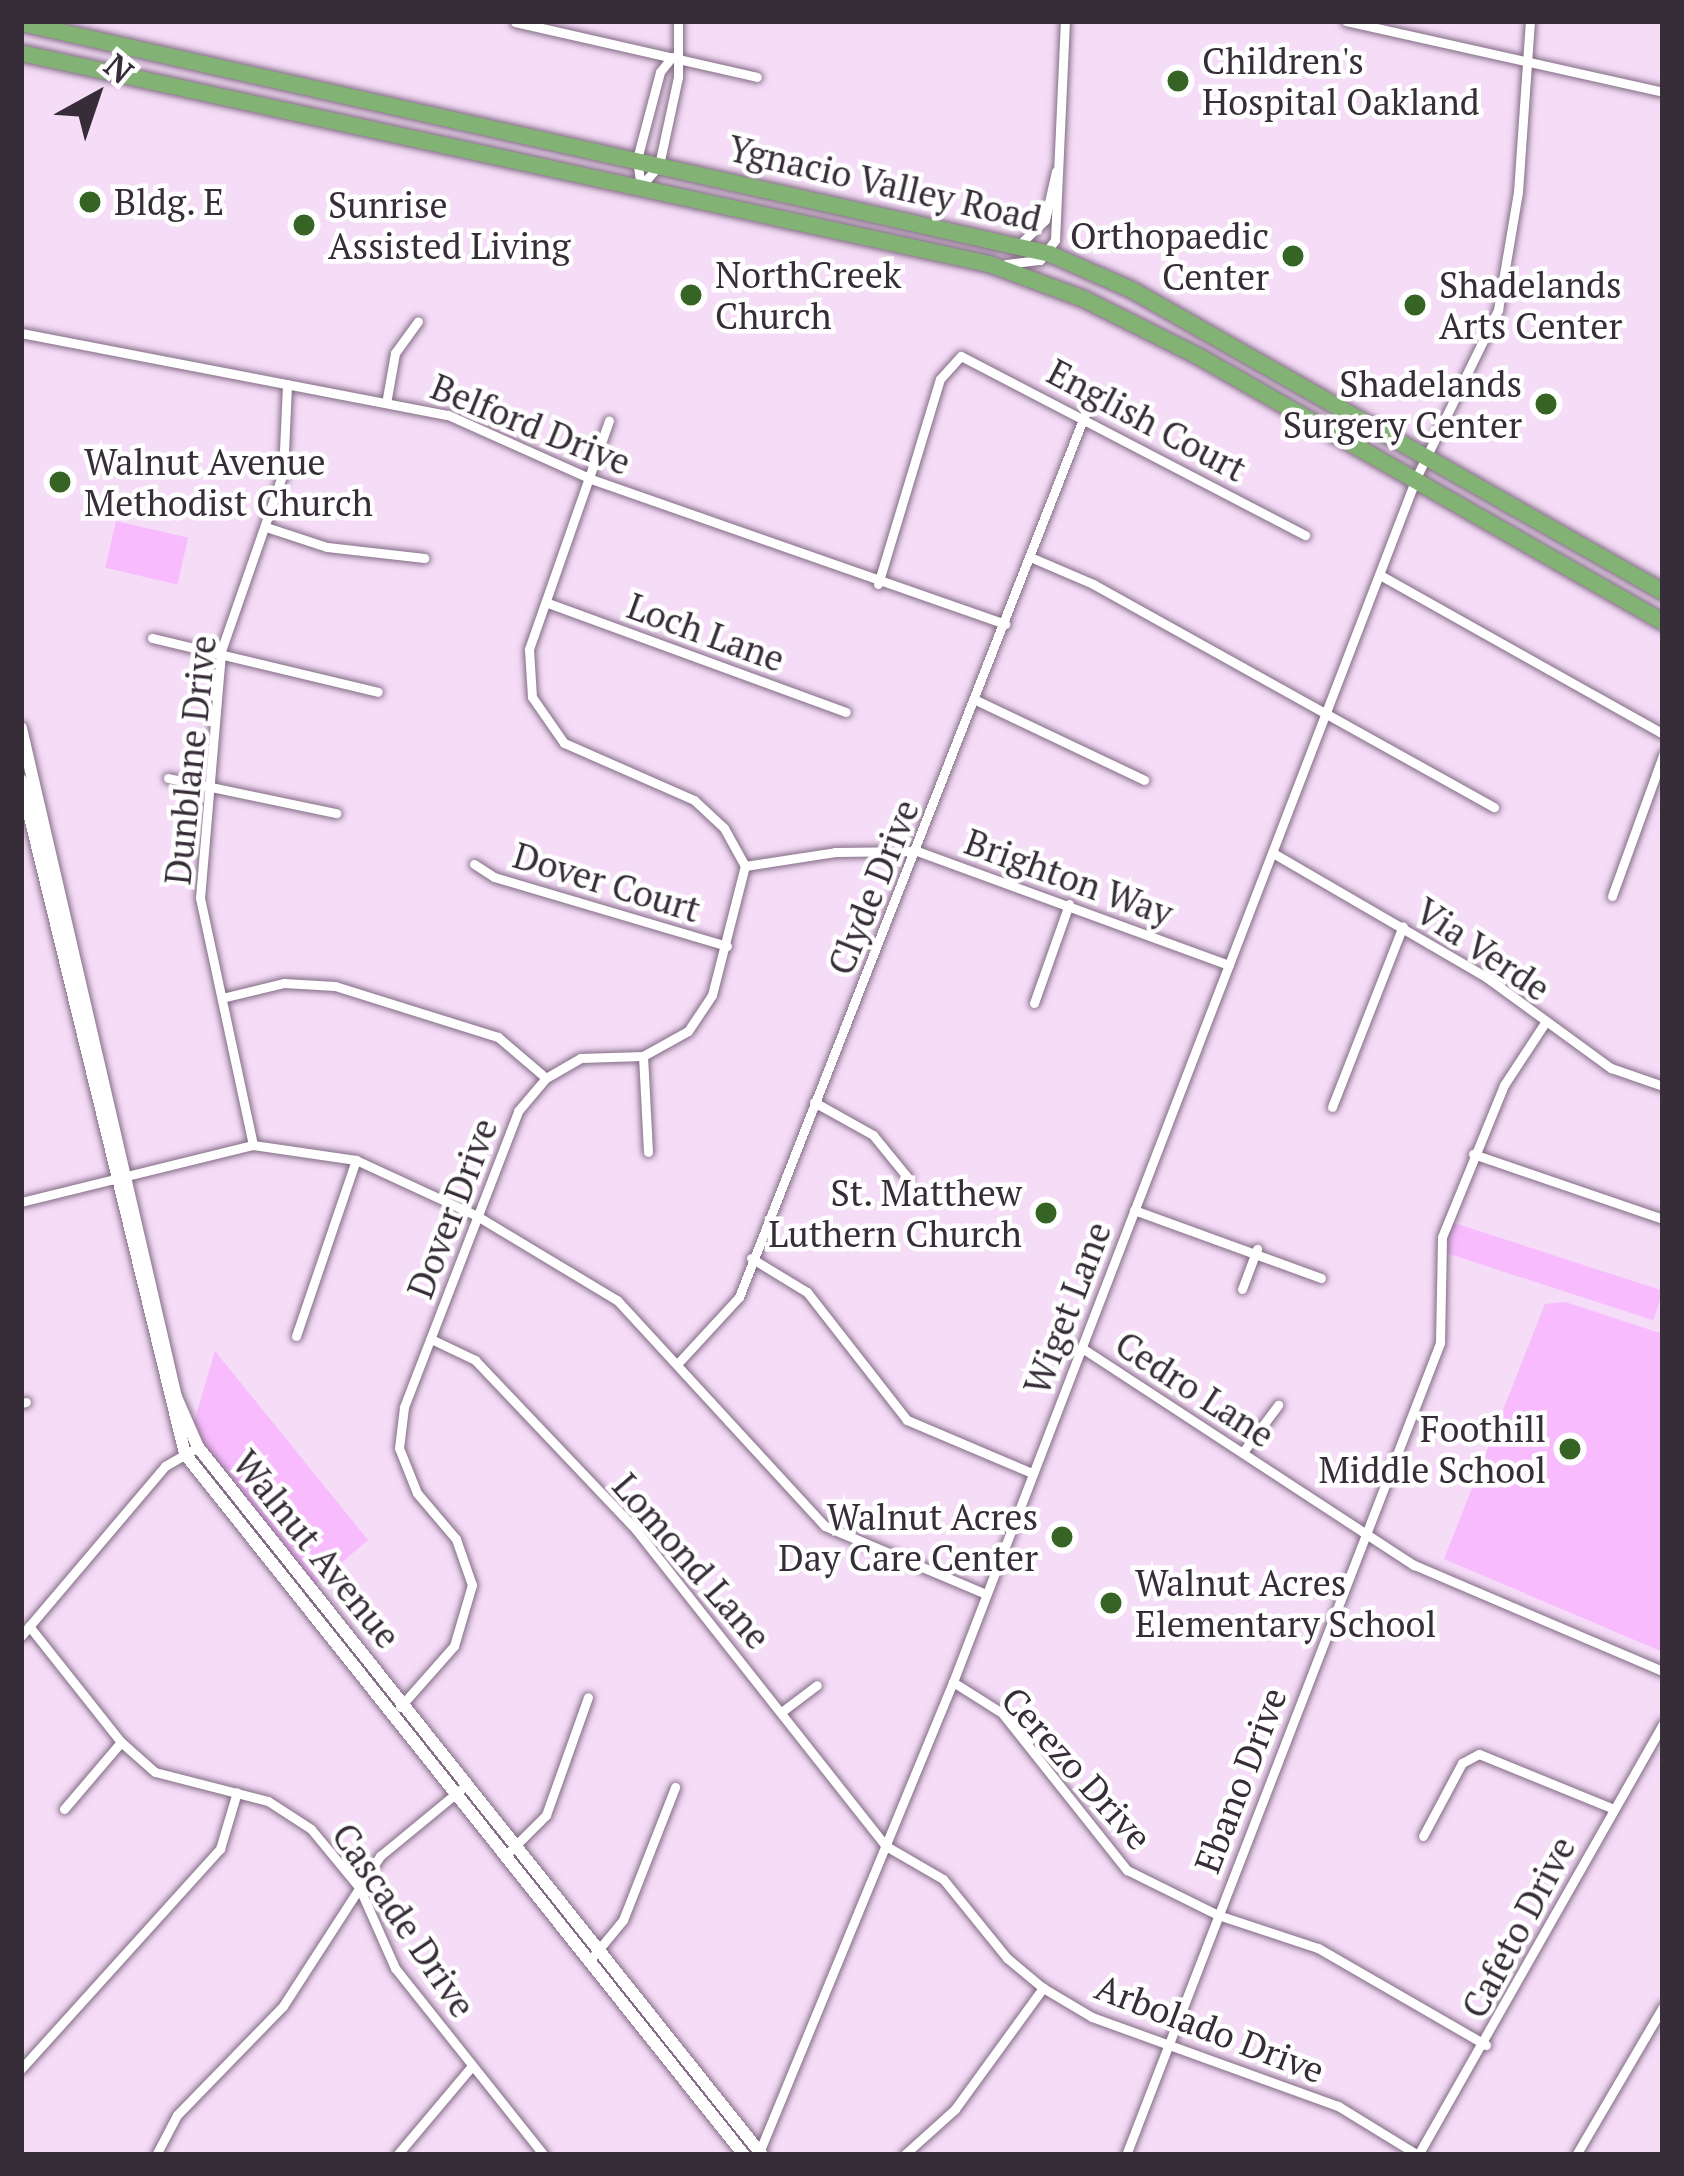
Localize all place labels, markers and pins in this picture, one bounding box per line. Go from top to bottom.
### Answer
place label: Children's Hospital Oakland [1202,38,1480,123]
marker: Children's Hospital Oakland [1165,68,1191,94]
place label: Bldg. E [114,180,226,224]
place label: Sunrise Assisted Living [328,182,570,267]
marker: Bldg. E [77,189,103,215]
marker: Sunrise Assisted Living [291,212,317,238]
place label: Orthopaedic Center [1070,213,1269,298]
marker: Orthopaedic Center [1280,243,1306,269]
place label: NorthCreek Church [715,252,901,337]
place label: Shadelands Arts Center [1439,262,1622,347]
marker: NorthCreek Church [678,282,704,308]
marker: Shadelands Arts Center [1402,292,1428,318]
place label: Shadelands Surgery Center [1283,361,1522,446]
marker: Shadelands Surgery Center [1533,391,1559,417]
place label: Walnut Avenue Methodist Church [84,439,373,524]
marker: Walnut Avenue Methodist Church [47,469,73,495]
place label: St. Matthew Luthern Church [768,1170,1022,1255]
marker: St. Matthew Luthern Church [1033,1200,1059,1226]
place label: Foothill Middle School [1318,1406,1546,1491]
marker: Foothill Middle School [1557,1436,1583,1462]
place label: Walnut Acres Day Care Center [778,1494,1038,1579]
marker: Walnut Acres Day Care Center [1049,1524,1075,1550]
place label: Walnut Acres Elementary School [1135,1560,1436,1645]
marker: Walnut Acres Elementary School [1098,1590,1124,1616]

